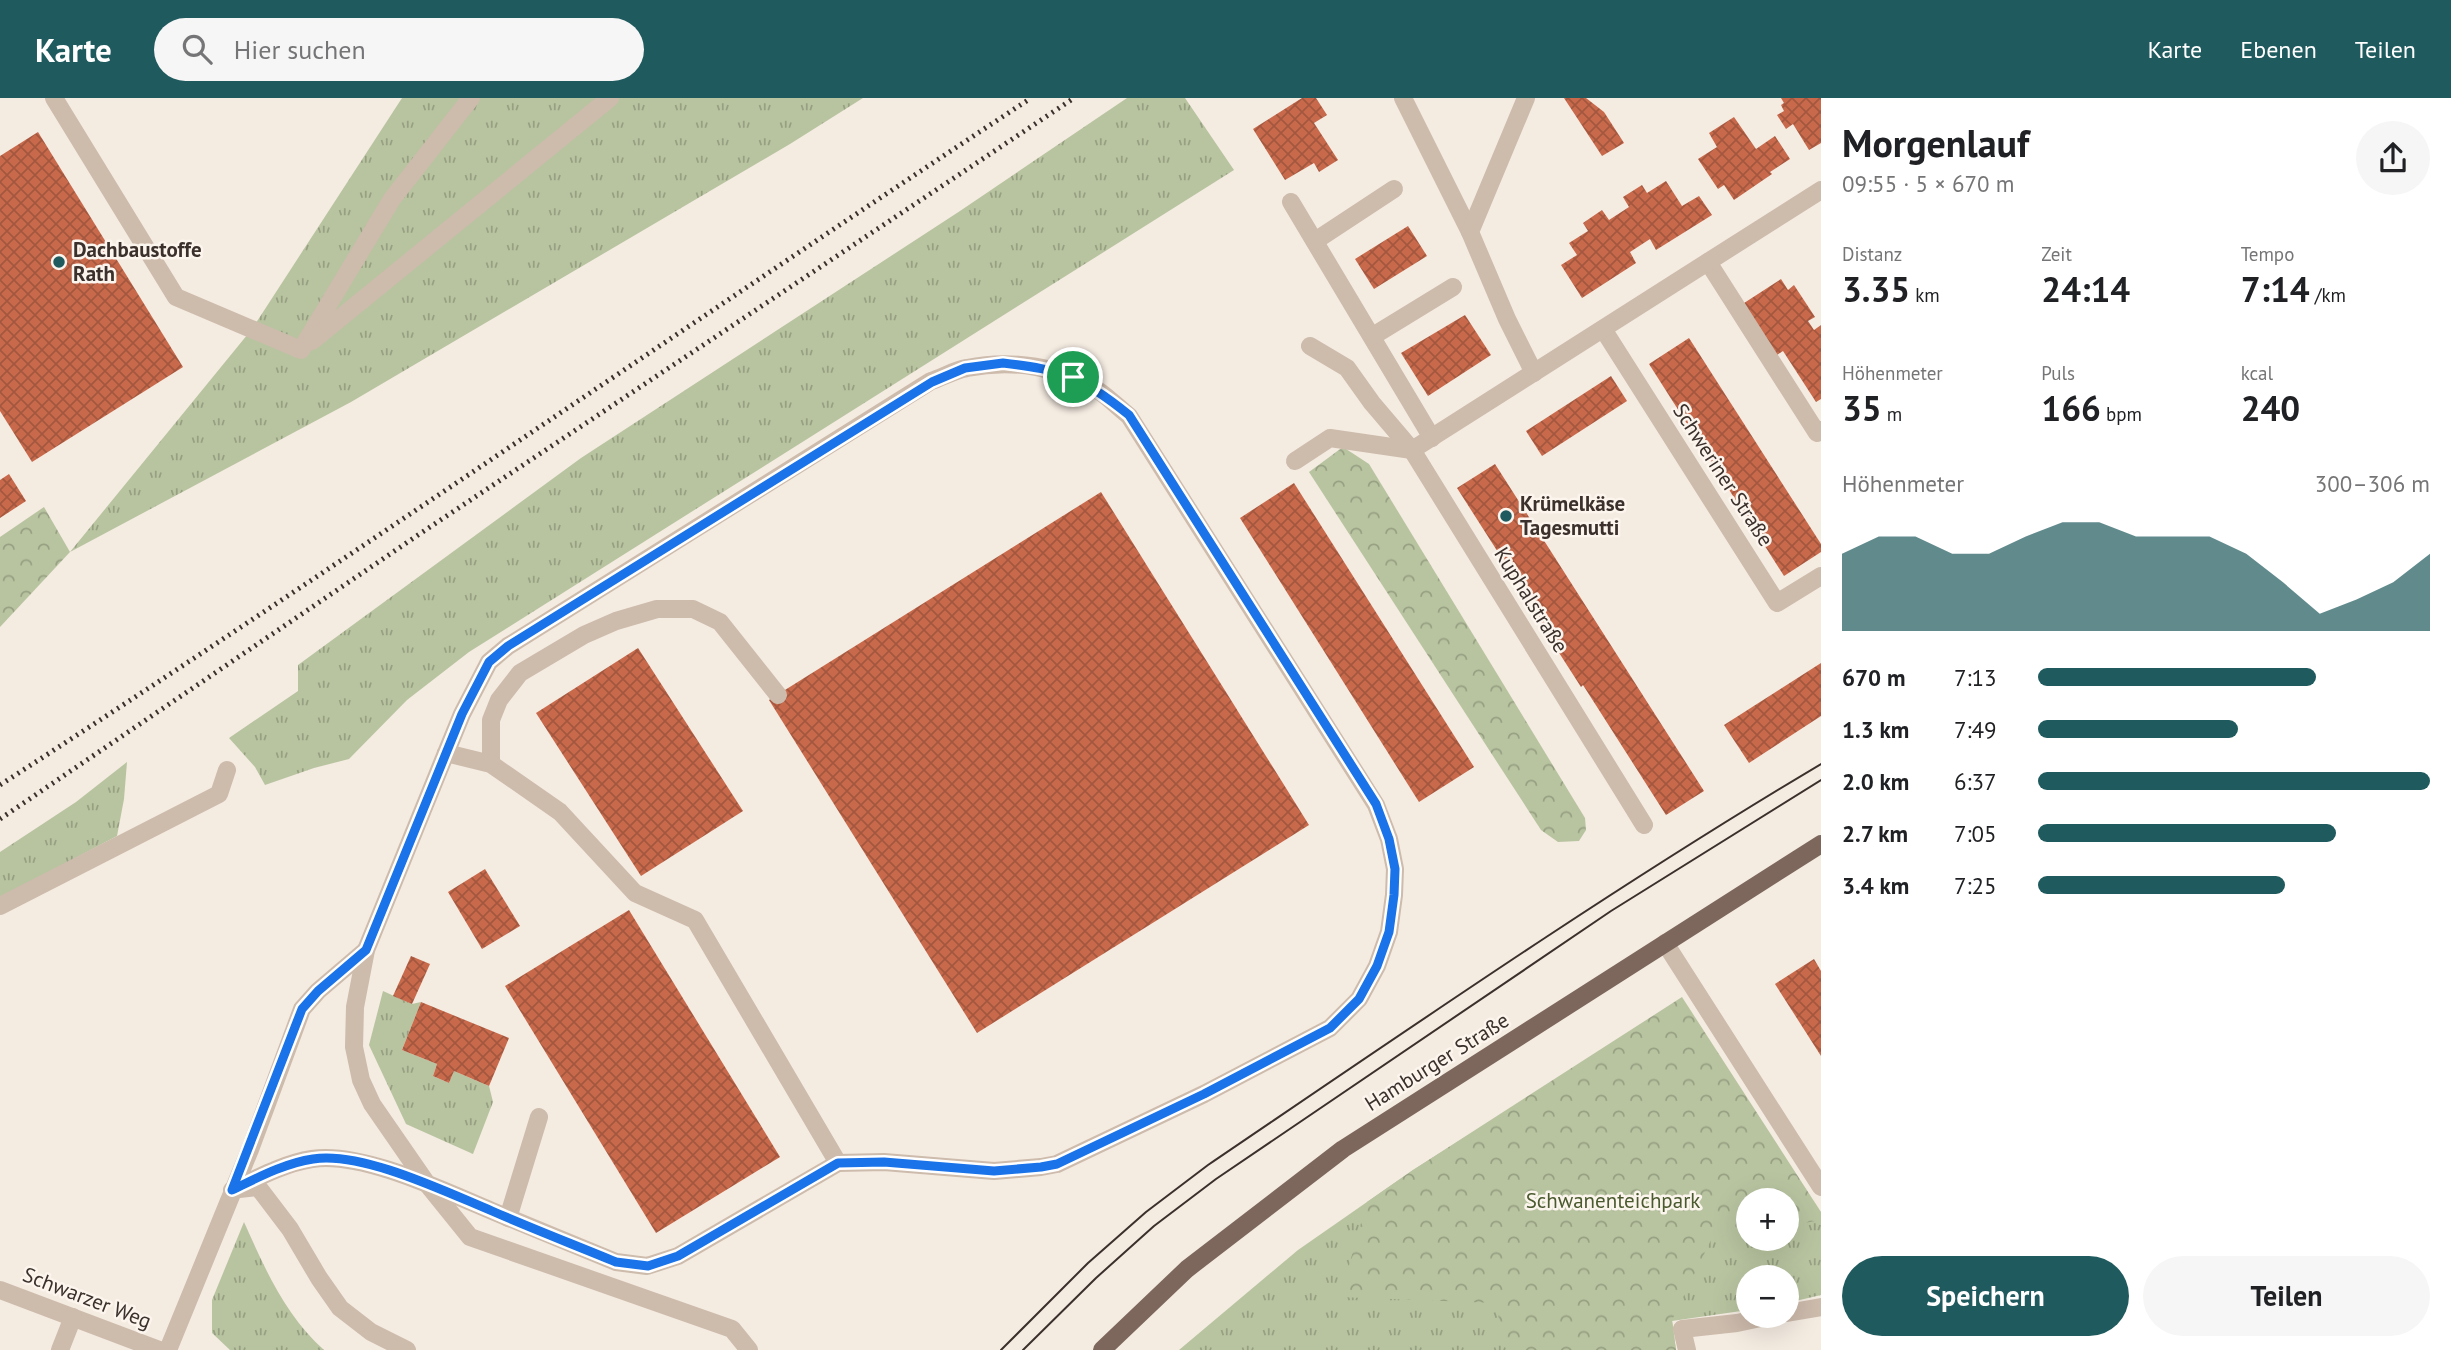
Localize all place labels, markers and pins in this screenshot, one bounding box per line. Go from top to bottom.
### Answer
place label: Dachbaustoffe Rath [73,236,202,287]
marker: Dachbaustoffe Rath [51,254,67,270]
pin [1043,347,1103,407]
place label: Krümelkäse Tagesmutti [1520,490,1625,541]
marker: Krümelkäse Tagesmutti [1498,508,1514,524]

